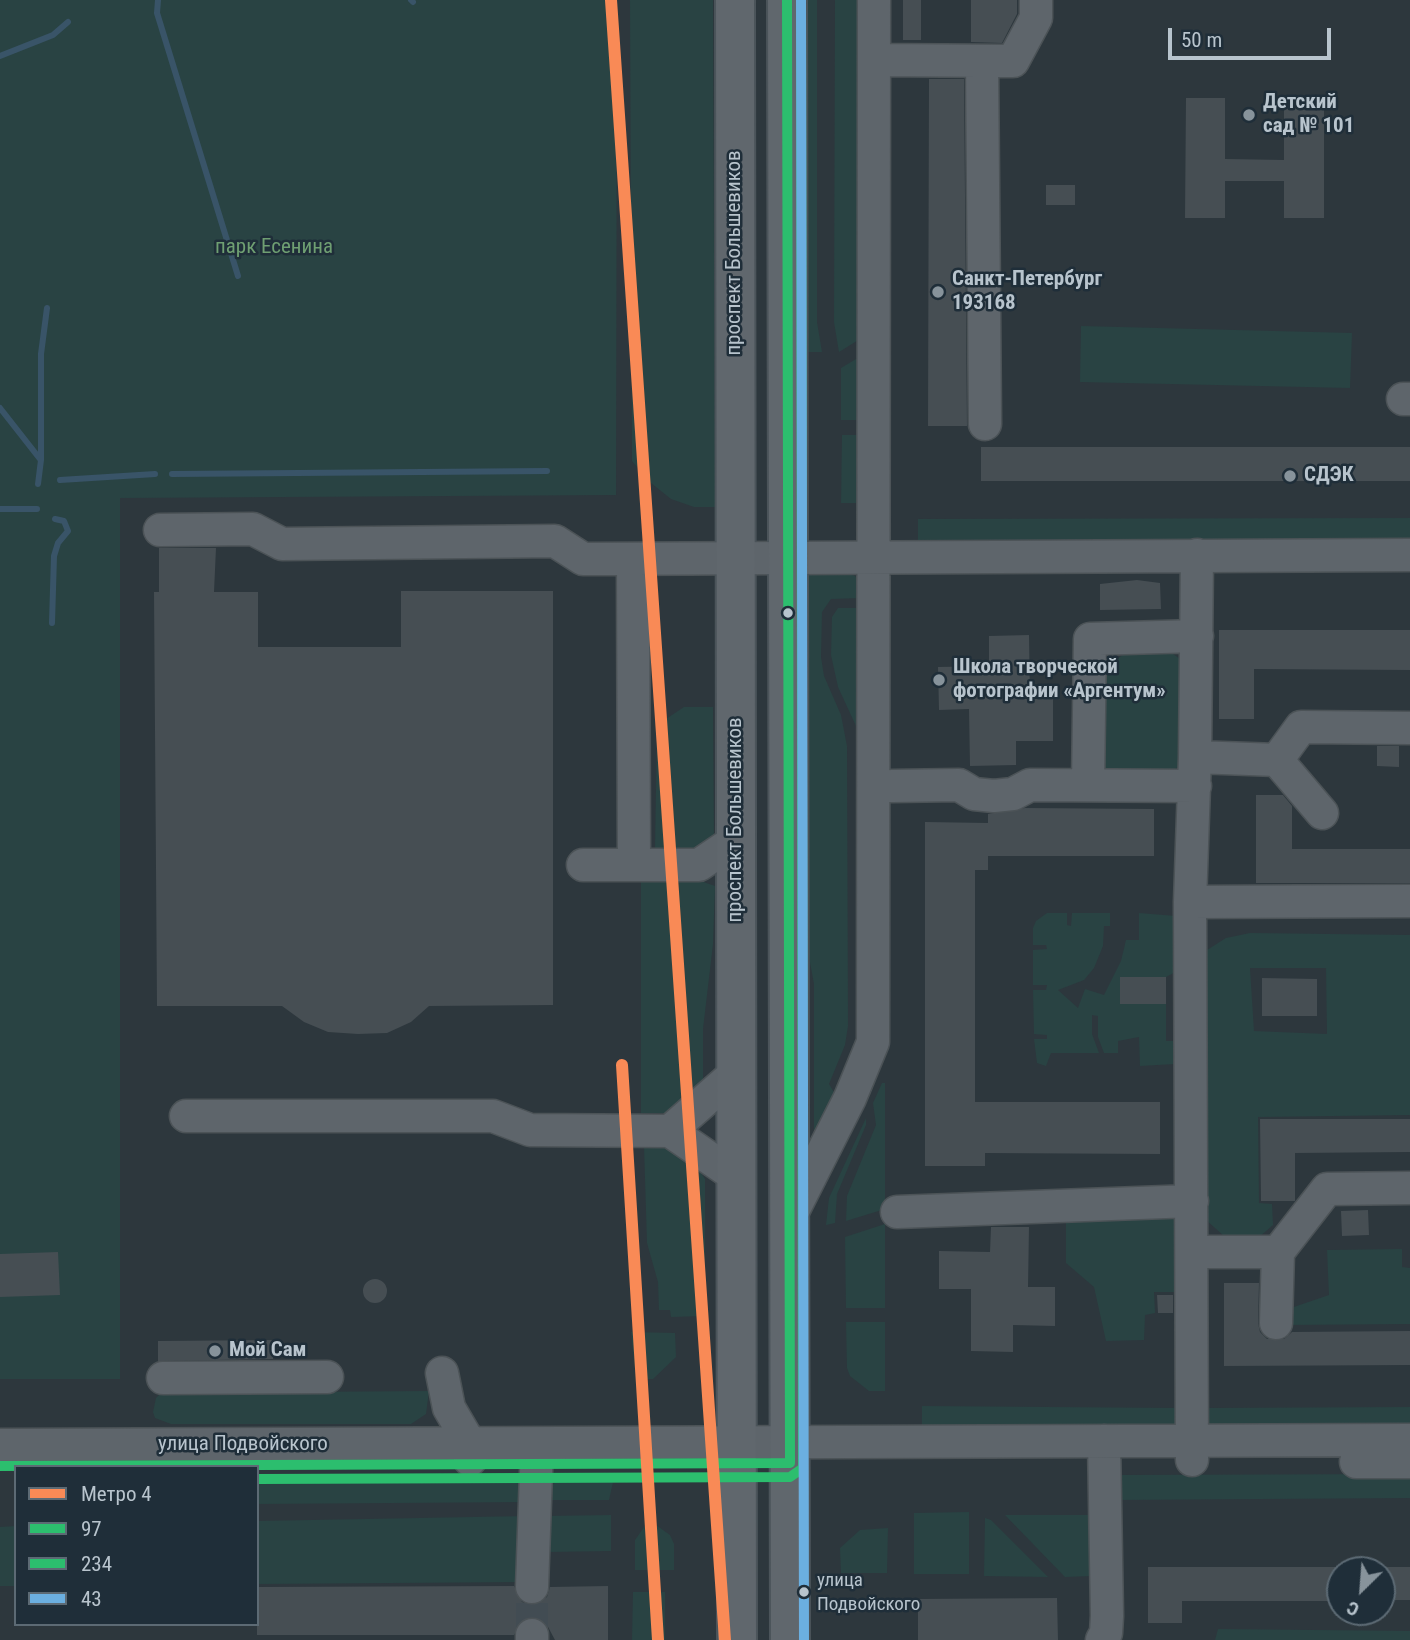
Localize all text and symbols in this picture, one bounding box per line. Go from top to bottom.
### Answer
scale bar [1172,14,1335,58]
text: 50 m [1181,28,1222,52]
place label: Детский сад № 101 [1263,90,1354,140]
marker: Детский сад № 101 [1241,107,1257,123]
street label: проспект Большевиков [722,150,748,356]
park label: парк Есенина [215,235,333,261]
place label: Санкт-Петербург 193168 [952,267,1102,317]
marker: Санкт-Петербург 193168 [930,284,946,300]
place label: СДЭК [1304,463,1353,489]
marker: СДЭК [1282,468,1298,484]
unlabelled marker [781,606,795,620]
place label: Школа творческой фотографии «Аргентум» [953,655,1166,705]
marker: Школа творческой фотографии «Аргентум» [931,672,947,688]
street label: проспект Большевиков [723,717,749,923]
place label: Мой Сам [229,1338,307,1364]
marker: Мой Сам [207,1343,223,1359]
street label: улица Подвойского [158,1432,328,1458]
legend [14,1465,259,1626]
text: Метро 4 [81,1482,152,1506]
text: 97 [81,1517,102,1541]
text: 234 [81,1552,112,1576]
north arrow [1326,1556,1396,1626]
place label: улица Подвойского [817,1570,920,1614]
marker: улица Подвойского [797,1585,811,1599]
text: 43 [81,1587,102,1611]
text: С [1343,1596,1363,1621]

